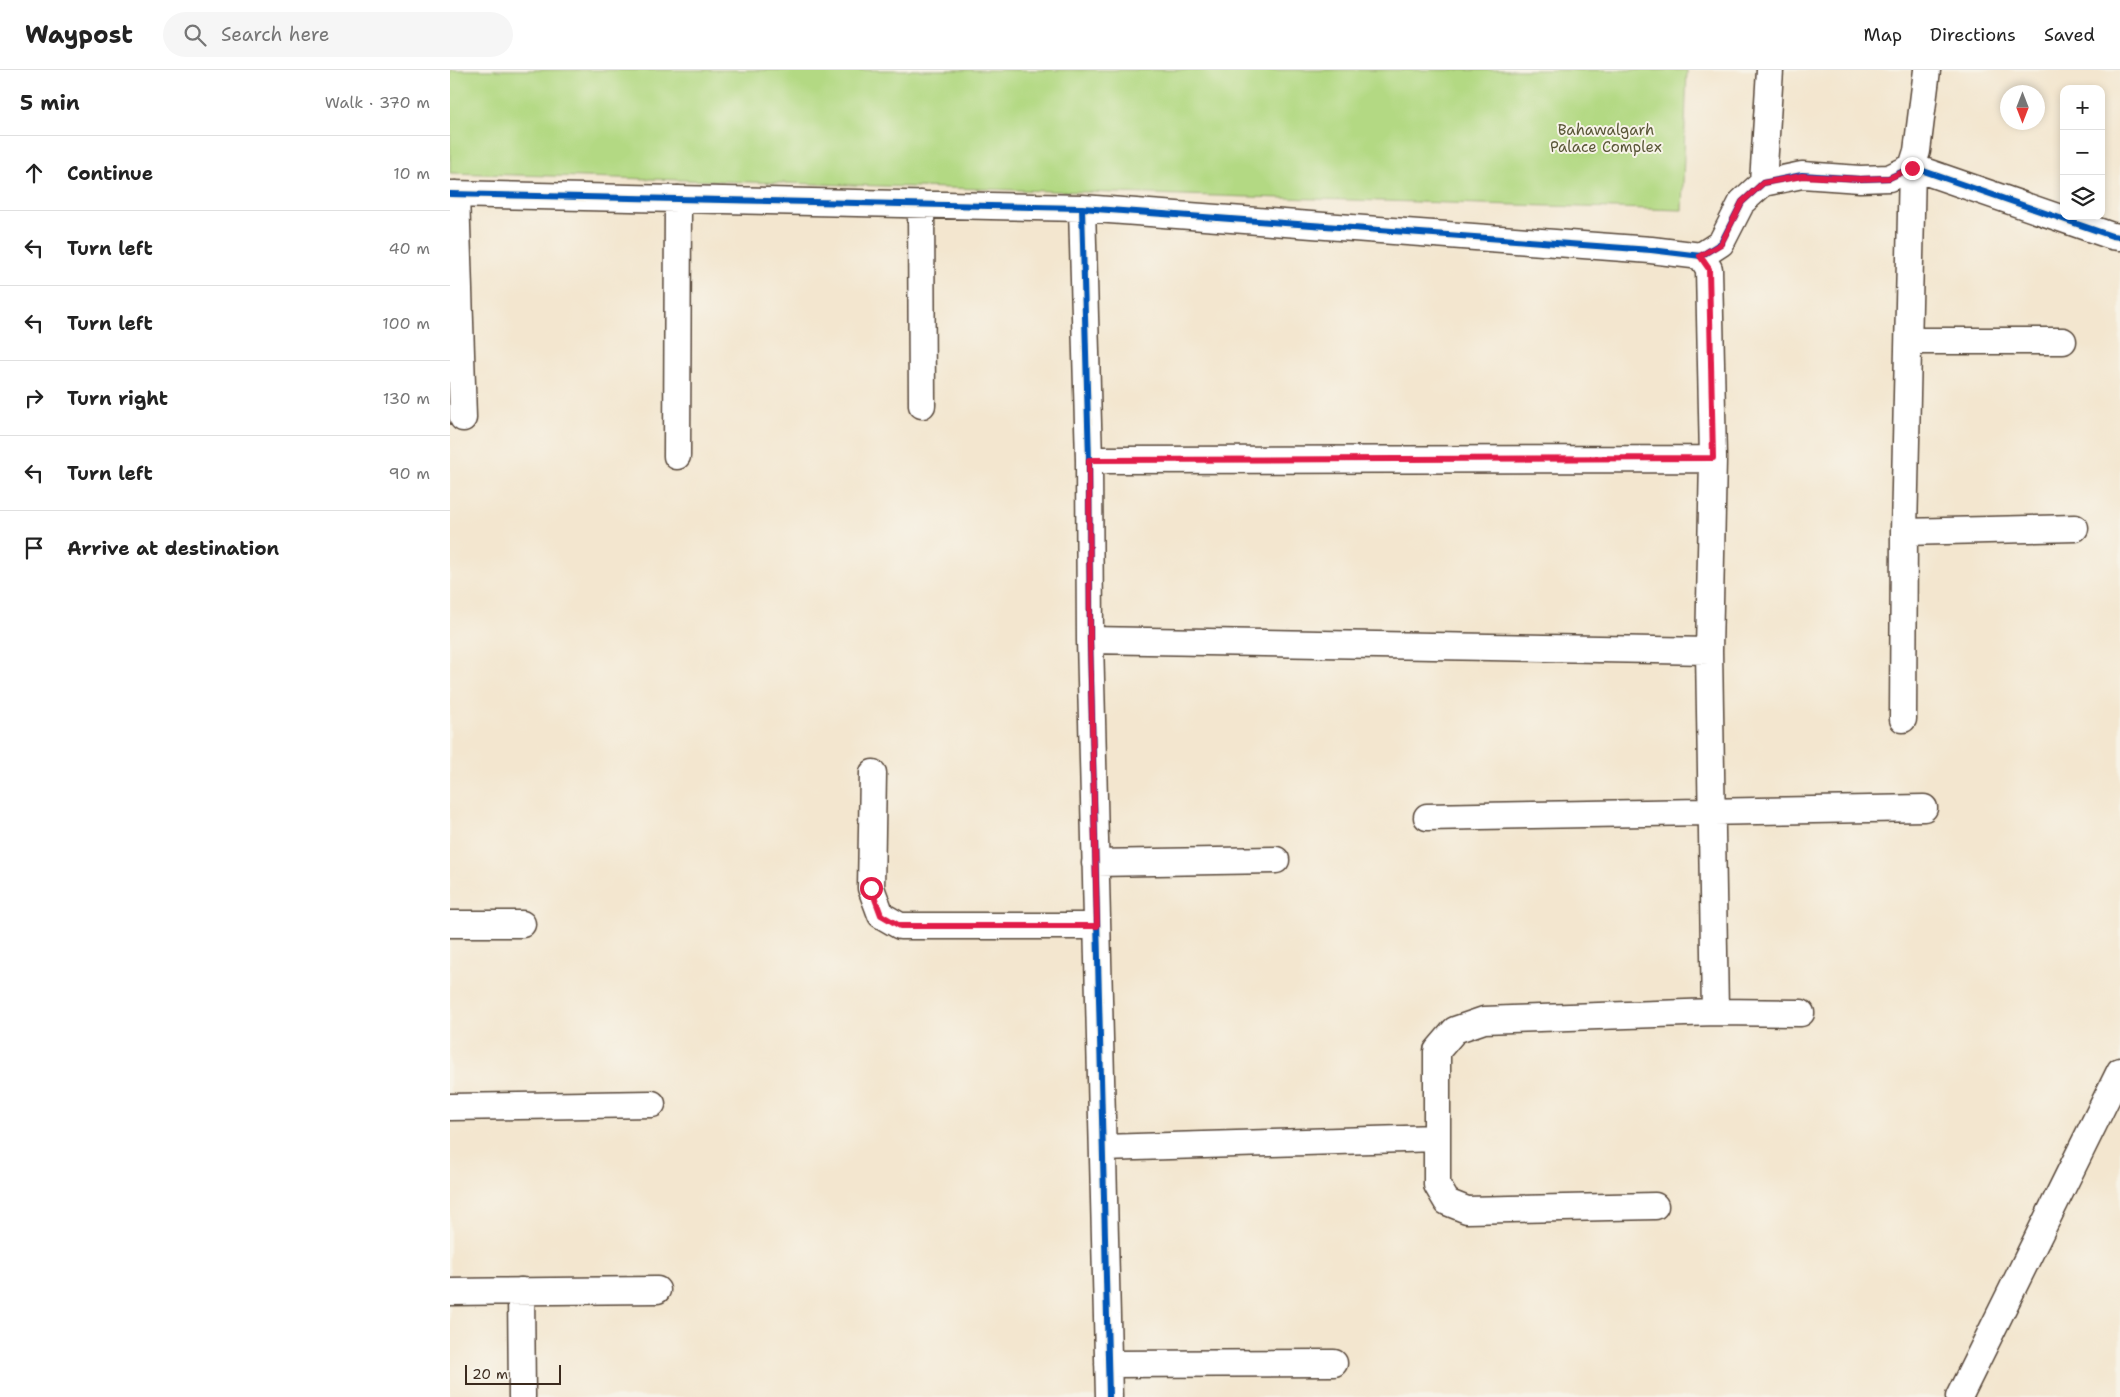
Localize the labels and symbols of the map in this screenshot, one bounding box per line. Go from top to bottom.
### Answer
north arrow [2000,85,2045,130]
park label: Bahawalgarh Palace Complex [1550,120,1662,157]
route end [1901,157,1924,180]
route start [860,877,883,900]
scale bar [465,1362,561,1385]

